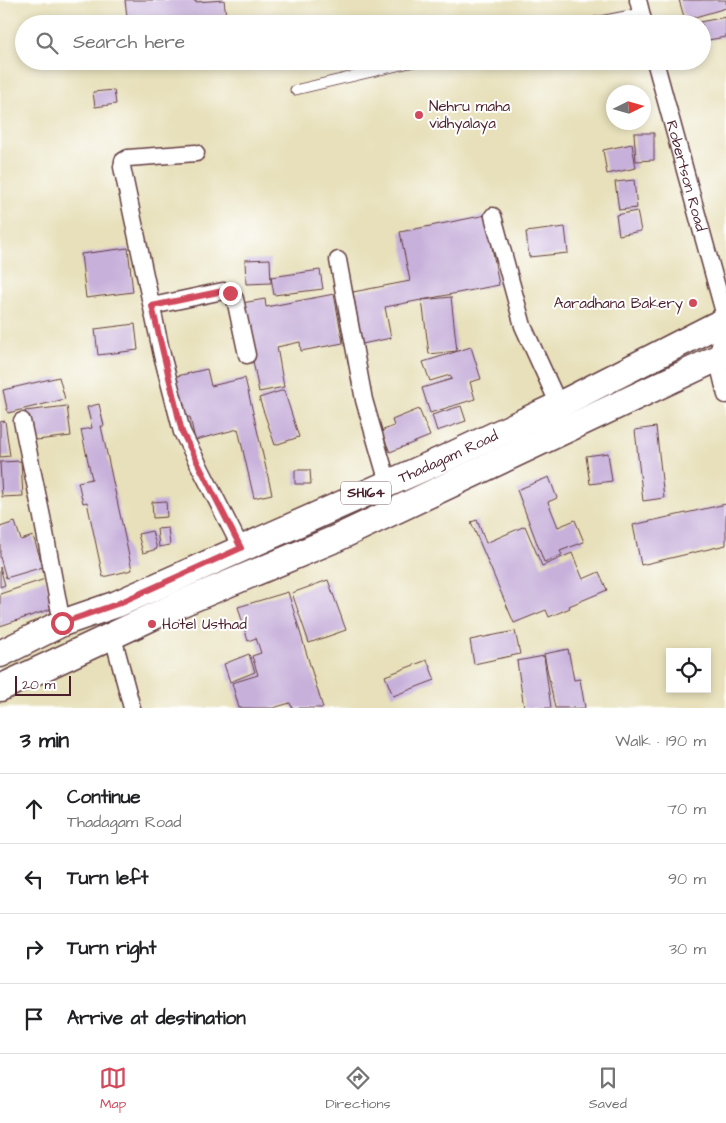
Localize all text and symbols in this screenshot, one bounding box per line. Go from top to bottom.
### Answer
search box [15,15,711,70]
icon: search [33,29,61,57]
text: Search here [73,29,185,56]
north arrow [606,85,651,130]
place label: Nehru maha vidhyalaya [429,96,511,135]
marker: Nehru maha vidhyalaya [413,109,425,121]
street label: Robertson Road [661,118,712,234]
route end [219,282,242,305]
place label: Aaradhana Bakery [554,293,683,315]
marker: Aaradhana Bakery [687,297,699,309]
street label: Thadagam Road [395,424,502,488]
road number: SH164 [341,482,391,504]
route start [51,612,74,635]
place label: Hotel Usthad [162,614,247,635]
marker: Hotel Usthad [146,618,158,630]
map controls [666,648,711,693]
button: locate [666,648,711,693]
scale bar [15,673,71,696]
text: 20 m [22,675,55,695]
text: 3 min [20,726,69,755]
text: Walk · 190 m [615,730,706,752]
text: Continue [67,784,141,811]
icon: ahead [20,795,48,823]
text: 70 m [667,798,706,820]
text: Thadagam Road [67,811,181,833]
icon: left [20,865,48,893]
text: Turn left [67,865,148,892]
text: 90 m [668,868,706,890]
icon: right [20,935,48,963]
text: Turn right [67,935,156,962]
text: 30 m [669,938,706,960]
icon: arrive [20,1005,48,1033]
text: Arrive at destination [67,1005,246,1032]
tab: Map [99,1064,127,1114]
tab: Directions [325,1064,390,1114]
tab: Saved [589,1064,627,1114]

